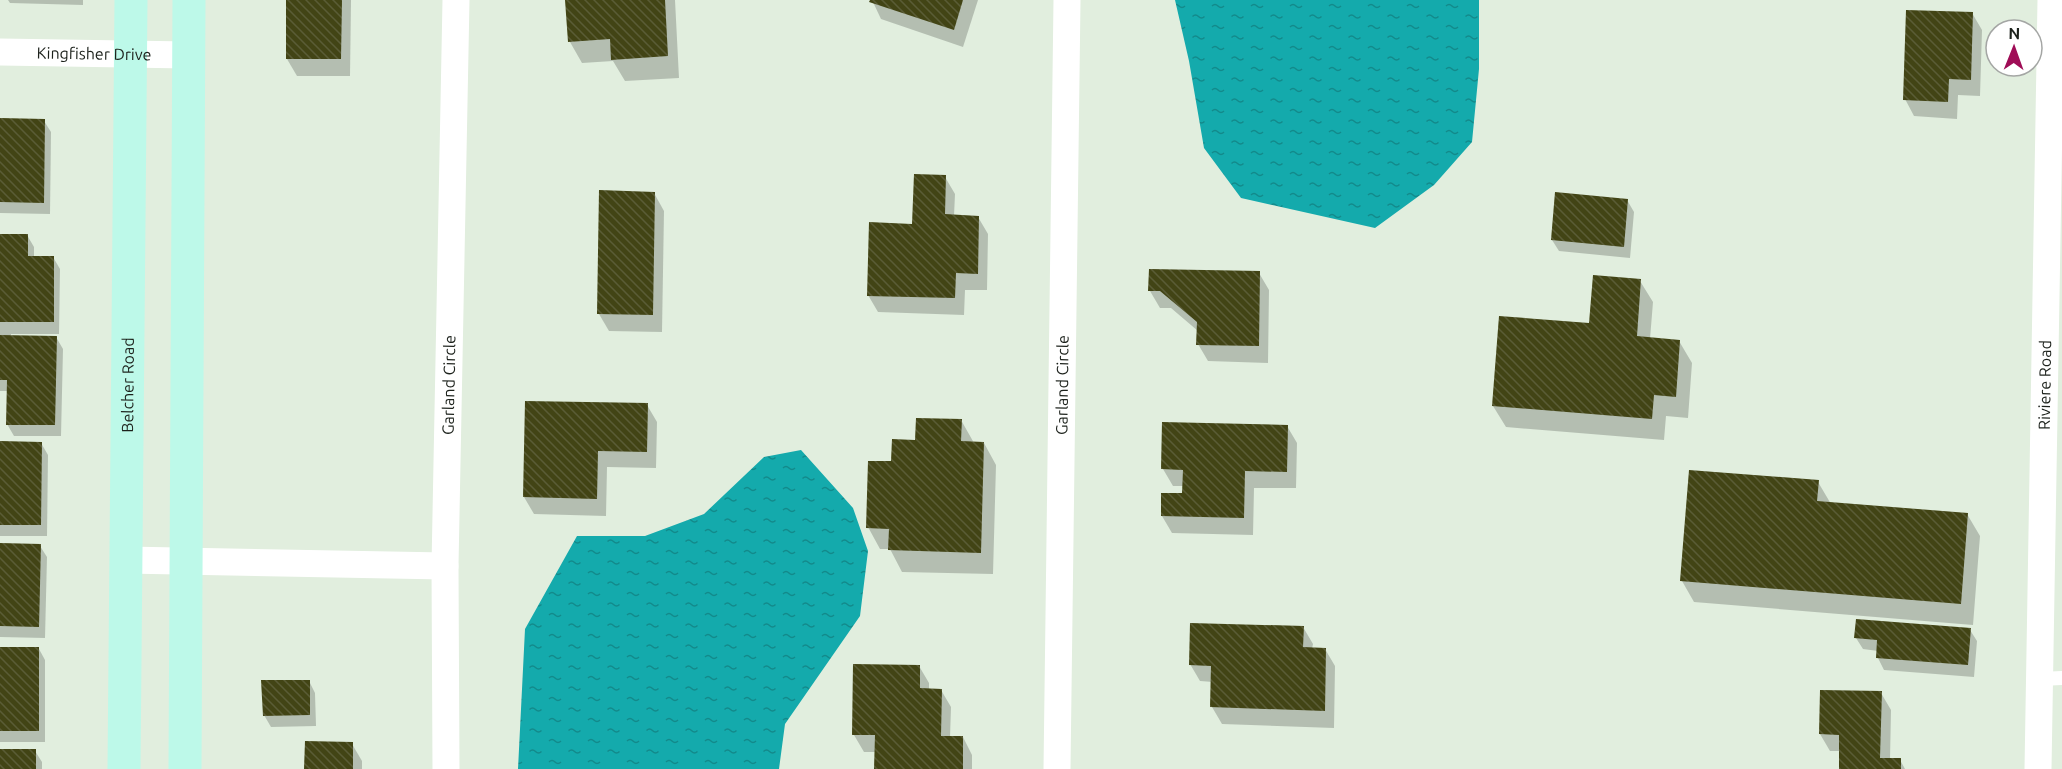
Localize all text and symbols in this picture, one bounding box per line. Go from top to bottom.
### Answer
north arrow [1984,18,2044,78]
text: N [2008,24,2020,42]
street label: Kingfisher Drive [36,44,152,63]
street label: Garland Circle [439,335,458,435]
street label: Garland Circle [1052,335,1072,435]
street label: Belcher Road [118,337,137,433]
street label: Riviere Road [2035,340,2054,430]

